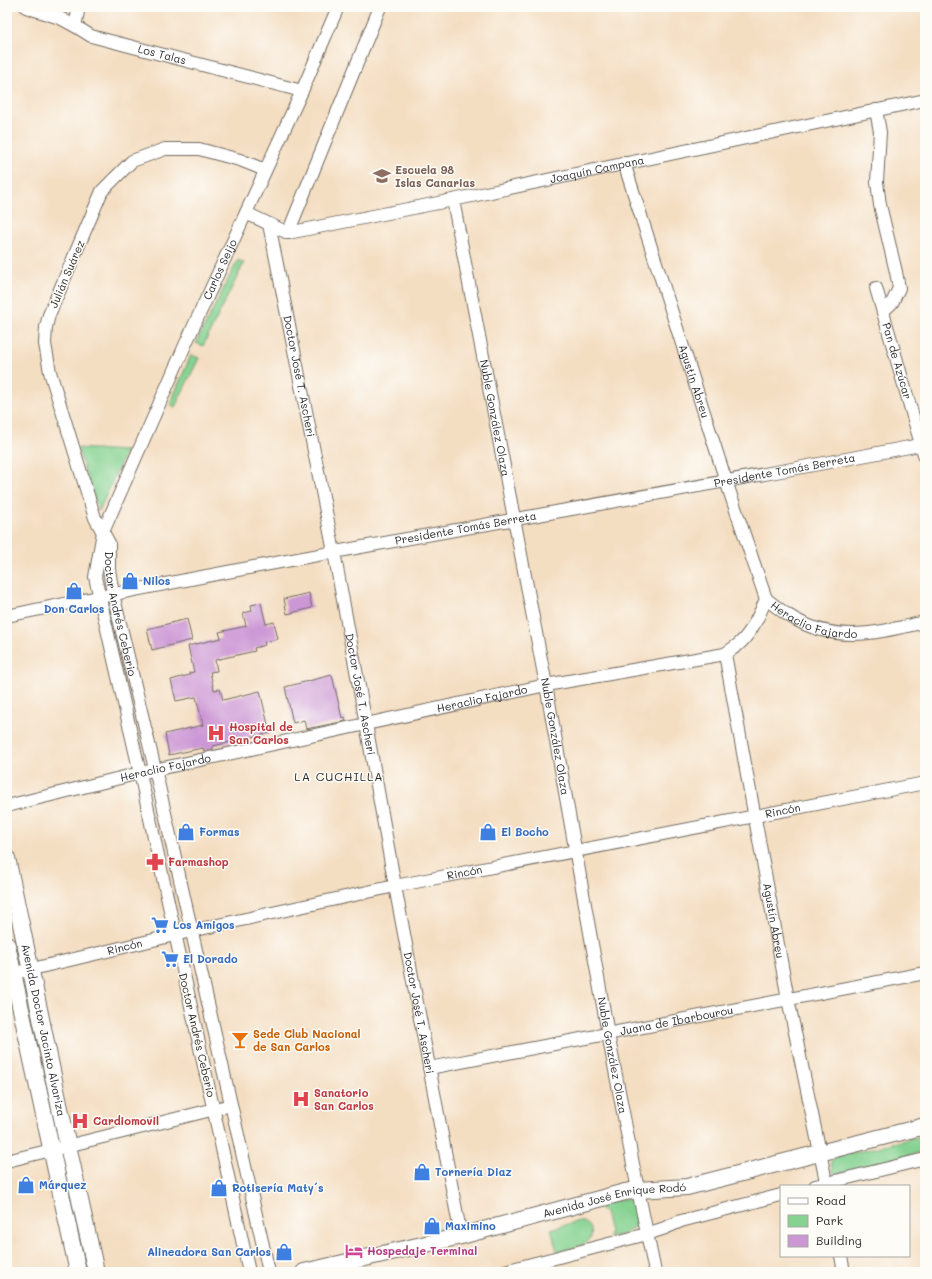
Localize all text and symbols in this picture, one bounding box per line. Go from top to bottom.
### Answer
street label: Los Talas [136,41,188,67]
street label: Joaquín Campana [549,152,645,186]
place label: Escuela 98 Islas Canarias [395,162,476,190]
school or university icon: Escuela 98 Islas Canarias [372,166,392,186]
street label: Carlos Seijo [199,236,240,302]
street label: Julián Suárez [46,238,88,310]
street label: Doctor José T. Ascheri [280,314,319,438]
street label: Pan de Azúcar [879,321,916,401]
street label: Agustín Abreu [676,342,713,420]
street label: Nuble González Olaza [477,358,514,478]
street label: Presidente Tomás Berreta [713,449,856,490]
street label: Presidente Tomás Berreta [394,508,538,548]
street label: Doctor Andrés Ceberio [102,551,141,678]
shop icon: Nilos [120,571,140,591]
place label: Nilos [143,573,171,588]
shop icon: Don Carlos [64,581,84,601]
street label: Heraclio Fajardo [768,597,858,641]
place label: Don Carlos [44,601,105,616]
street label: Doctor José T. Ascheri [342,632,379,756]
street label: Nuble González Olaza [538,676,573,796]
street label: Heraclio Fajardo [435,681,529,715]
place label: Hospital de San Carlos [229,719,293,747]
hospital icon: Hospital de San Carlos [206,723,226,743]
street label: Heraclio Fajardo [118,750,212,785]
district label: LA CUCHILLA [294,768,384,784]
street label: Rincón [764,799,801,821]
shop icon: Formas [176,822,196,842]
shop icon: El Bocho [478,822,498,842]
place label: Formas [199,824,240,839]
place label: El Bocho [501,824,549,839]
pharmacy icon: Farmashop [145,852,165,872]
place label: Farmashop [168,854,229,869]
street label: Rincón [446,861,483,883]
street label: Agustín Abreu [760,882,788,959]
supermarket icon: Los Amigos [150,915,170,935]
place label: Los Amigos [173,917,235,932]
street label: Rincón [105,935,144,958]
street label: Avenida Doctor Jacinto Alvariza [18,943,70,1118]
supermarket icon: El Dorado [160,949,180,969]
place label: El Dorado [183,951,238,966]
street label: Doctor José T. Ascheri [401,951,438,1075]
street label: Doctor Andrés Ceberio [176,971,219,1099]
street label: Nuble González Olaza [595,996,631,1115]
street label: Juana de Ibarbourou [619,1002,734,1038]
place label: Sede Club Nacional de San Carlos [253,1026,360,1054]
bar icon: Sede Club Nacional de San Carlos [230,1030,250,1050]
place label: Sanatorio San Carlos [314,1085,374,1113]
hospital icon: Sanatorio San Carlos [291,1089,311,1109]
hospital icon: Cardiomovil [70,1111,90,1131]
place label: Cardiomovil [93,1113,159,1128]
shop icon: Tornería Diaz [412,1162,432,1182]
place label: Tornería Diaz [435,1164,512,1179]
shop icon: Márquez [16,1175,36,1195]
place label: Márquez [39,1177,87,1192]
shop icon: Rotisería Maty´s [209,1178,229,1198]
street label: Avenida José Enrique Rodó [541,1179,687,1221]
place label: Rotisería Maty´s [232,1180,324,1195]
legend [780,1185,910,1257]
text: Road [816,1192,846,1208]
text: Park [816,1212,843,1228]
shop icon: Maximino [422,1216,442,1236]
place label: Maximino [445,1218,496,1233]
text: Building [816,1232,862,1248]
hotel icon: Hospedaje Terminal [344,1241,364,1261]
shop icon: Alineadora San Carlos [274,1242,294,1262]
place label: Hospedaje Terminal [367,1243,477,1258]
place label: Alineadora San Carlos [147,1244,271,1259]

